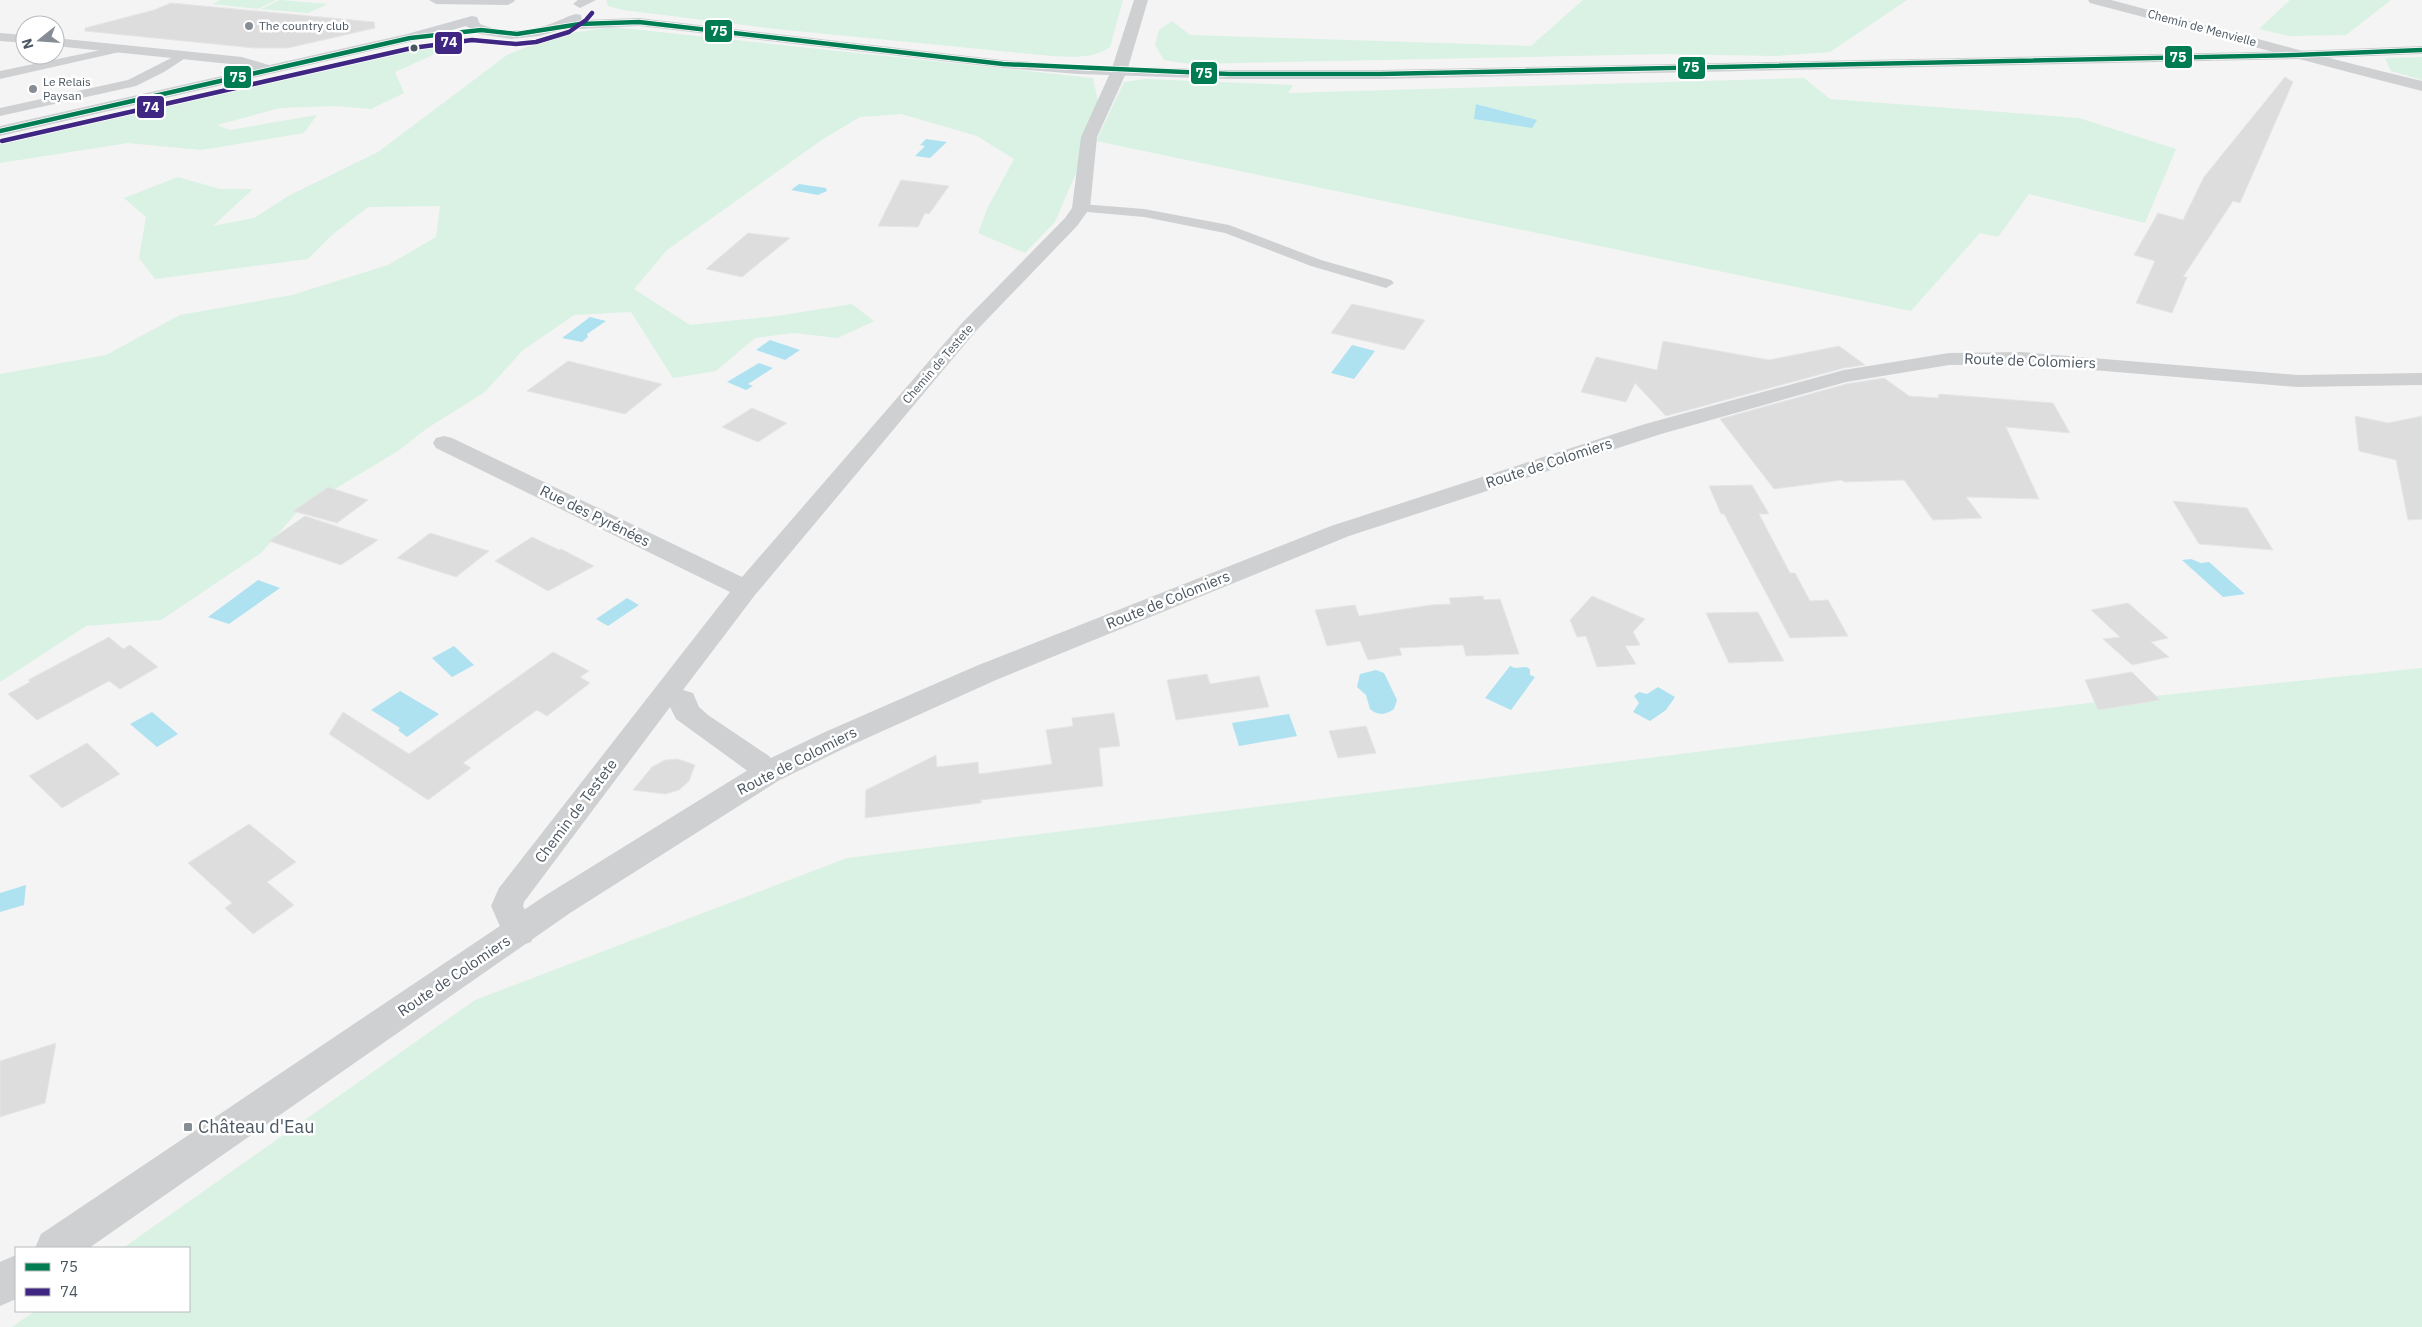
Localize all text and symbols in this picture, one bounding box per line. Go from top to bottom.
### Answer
street label: Chemin de Menvielle [2146,6,2259,49]
north arrow [15,15,65,65]
place label: The country club [259,18,349,33]
line badge: 75 [704,19,733,43]
marker: The country club [243,20,255,32]
text: 75 [711,22,727,40]
line badge: 74 [434,31,463,55]
text: 74 [441,33,457,51]
text: N [17,36,38,51]
unlabelled marker [409,43,419,53]
line badge: 75 [2164,45,2193,69]
text: 75 [2170,48,2186,66]
line badge: 75 [1677,56,1706,80]
text: 75 [1683,58,1699,76]
line badge: 75 [1190,61,1218,85]
text: 75 [1196,64,1212,82]
line badge: 75 [223,65,252,89]
text: 75 [230,68,246,86]
place label: Le Relais Paysan [43,74,91,103]
marker: Le Relais Paysan [27,83,39,95]
line badge: 74 [136,95,165,119]
text: 74 [143,98,159,116]
street label: Chemin de Testete [899,321,976,406]
street label: Route de Colomiers [1964,349,2096,372]
street label: Route de Colomiers [1483,433,1614,492]
street label: Rue des Pyrénées [537,481,653,550]
street label: Route de Colomiers [1103,566,1232,633]
street label: Route de Colomiers [734,722,860,799]
street label: Chemin de Testete [530,755,621,866]
street label: Route de Colomiers [394,931,514,1020]
place label: Château d'Eau [198,1115,314,1138]
marker: Château d'Eau [182,1121,194,1133]
legend [15,1247,190,1312]
text: 75 [60,1257,78,1276]
text: 74 [60,1282,78,1301]

